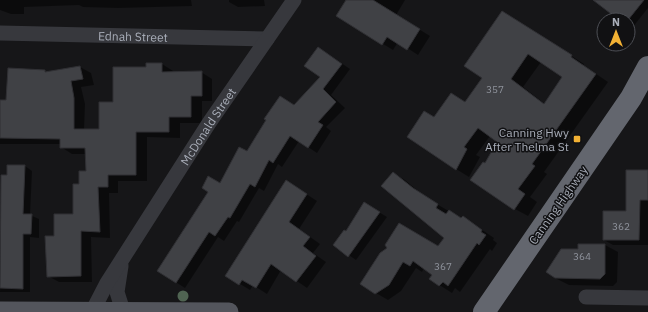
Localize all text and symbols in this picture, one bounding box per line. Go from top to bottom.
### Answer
north arrow [596,12,636,52]
text: N [612,15,620,29]
street label: Ednah Street [98,28,168,44]
house number: 357 [486,83,504,96]
street label: McDonald Street [177,85,239,168]
place label: Canning Hwy After Thelma St [485,125,569,154]
marker: Canning Hwy After Thelma St [572,134,582,144]
street label: Canning Highway [525,163,591,247]
house number: 362 [612,220,630,233]
house number: 364 [573,250,591,263]
house number: 367 [434,260,452,273]

